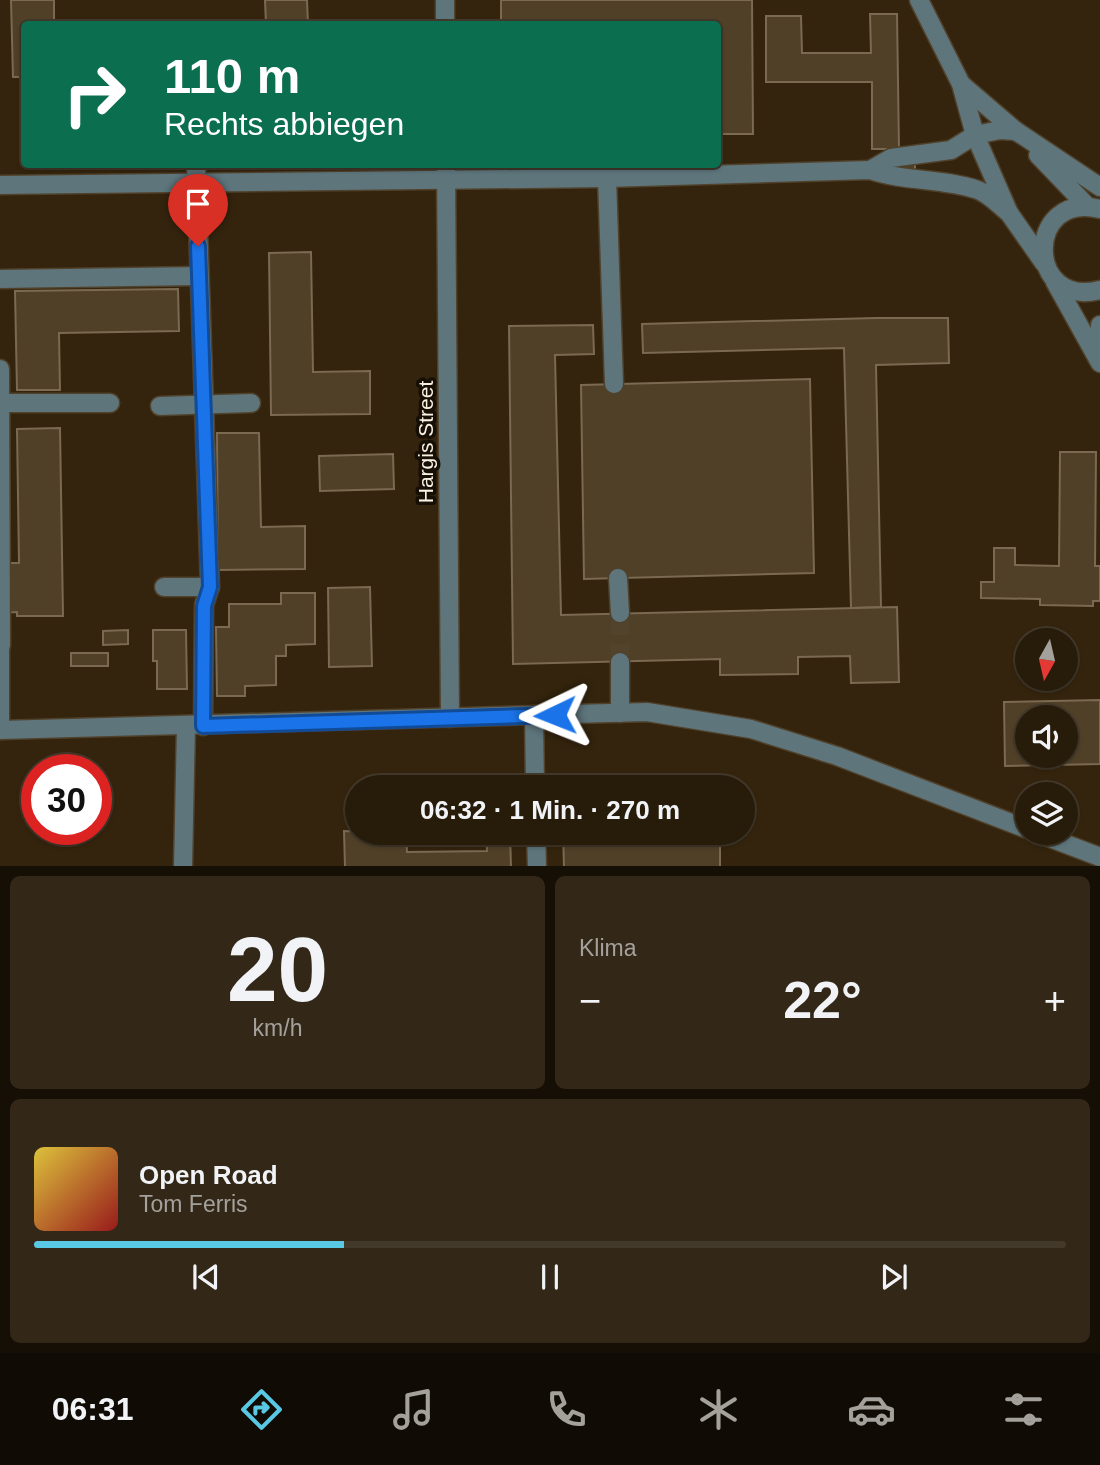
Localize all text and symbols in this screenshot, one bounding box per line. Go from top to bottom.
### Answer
icon: right [49,49,140,140]
text: 110 m [164,49,300,103]
text: Rechts abbiegen [164,106,404,142]
pin [168,174,228,246]
icon: arrive [179,185,217,223]
street label: Hargis Street [414,381,437,503]
north arrow [1015,628,1078,691]
map controls [1015,628,1078,845]
position arrow [518,678,592,752]
button: sound [1015,705,1078,768]
speed limit sign: 30 [21,754,112,845]
button: layers [1015,782,1078,845]
text: 06:32 · 1 Min. · 270 m [420,795,680,825]
text: 20 [227,919,328,1020]
text: Klima [579,935,637,961]
text: 22° [783,971,862,1029]
text: − [579,980,601,1022]
text: + [1044,980,1066,1022]
text: km/h [253,1015,302,1041]
text: Open Road [139,1160,278,1190]
text: Tom Ferris [139,1191,248,1217]
icon: previous [187,1258,225,1296]
icon: pause [531,1258,569,1296]
icon: next [875,1258,913,1296]
icon: directions [237,1385,286,1434]
icon: music [389,1385,438,1434]
icon: phone [542,1385,591,1434]
icon: climate [694,1385,743,1434]
icon: car [847,1385,896,1434]
icon: filters [999,1385,1048,1434]
text: 06:31 [52,1391,134,1427]

